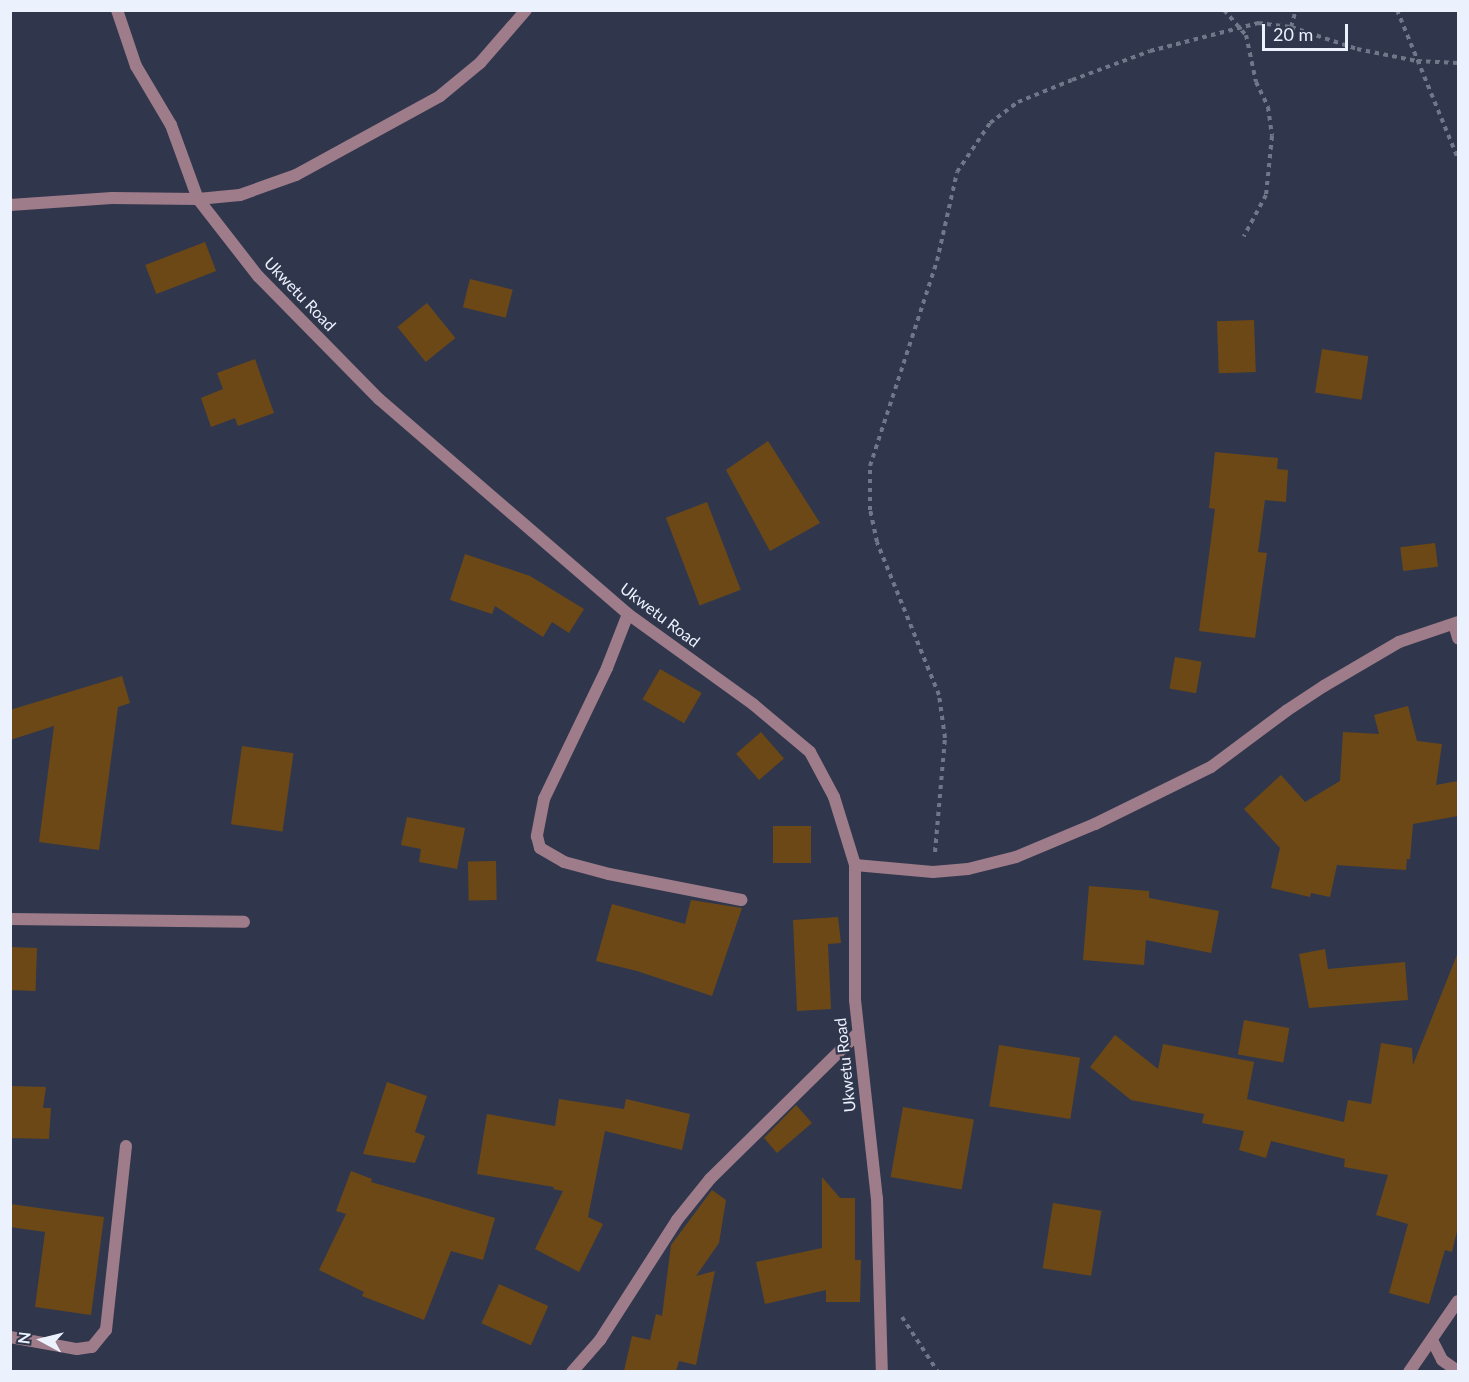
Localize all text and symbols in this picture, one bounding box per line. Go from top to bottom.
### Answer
scale bar [1265,12,1350,50]
text: 20 m [1273,23,1313,45]
street label: Ukwetu Road [260,253,340,335]
street label: Ukwetu Road [616,579,704,651]
street label: Ukwetu Road [830,1017,860,1113]
north arrow [12,1310,72,1370]
text: N [13,1330,34,1345]

